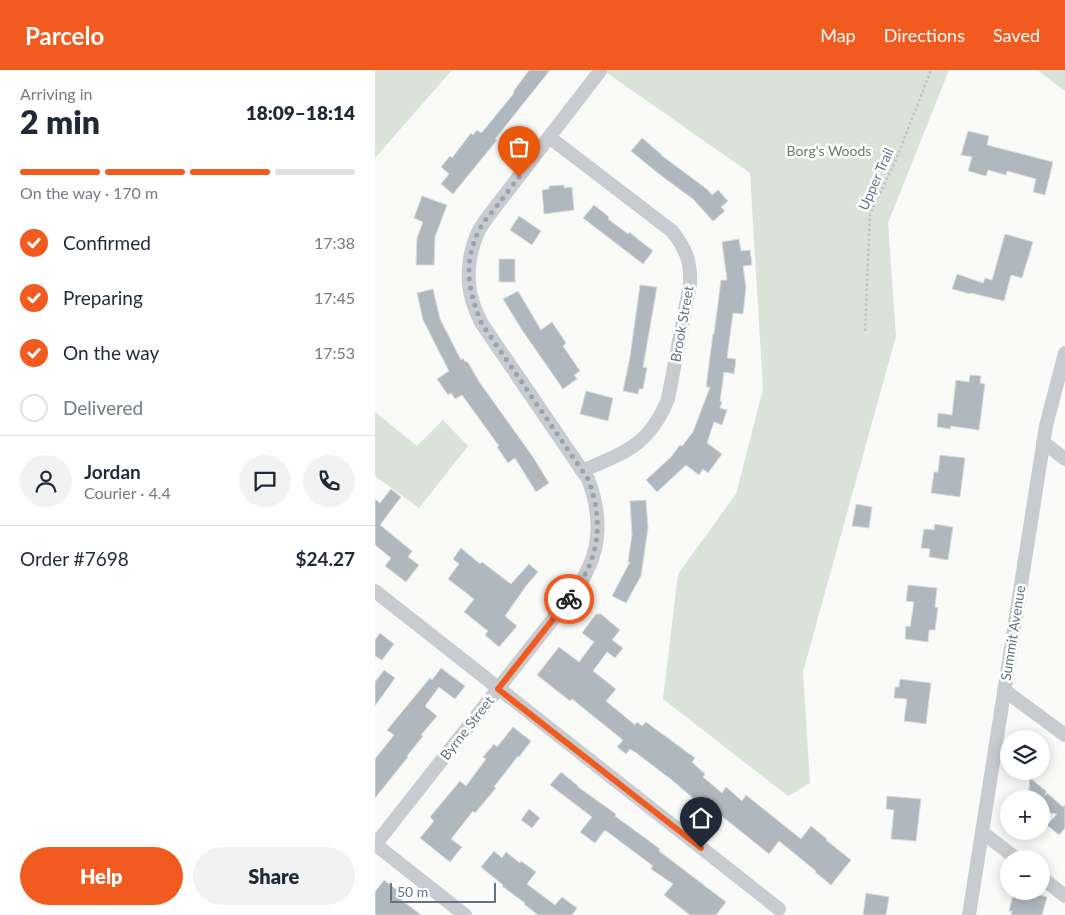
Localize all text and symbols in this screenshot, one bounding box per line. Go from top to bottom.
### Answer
text: Parcelo [25,21,104,50]
text: Map [820,24,856,46]
text: Directions [884,24,965,46]
text: Saved [993,24,1040,46]
text: Arriving in [20,84,93,103]
text: 18:09–18:14 [246,101,355,124]
text: 2 min [20,102,100,141]
pin [498,126,540,177]
icon: bag [505,133,533,161]
park label: Borg's Woods [787,142,871,159]
street label: Upper Trail [854,145,897,213]
text: On the way · 170 m [20,183,158,202]
icon: check [20,229,48,257]
text: Confirmed [63,231,151,254]
text: 17:38 [314,233,355,252]
icon: check [20,284,48,312]
street label: Brook Street [666,284,697,363]
text: Preparing [63,286,143,309]
text: 17:45 [314,288,355,307]
icon: check [20,339,48,367]
text: On the way [63,341,159,364]
text: 17:53 [314,343,355,362]
text: Delivered [63,396,143,419]
button: person [20,455,72,507]
button: chat [239,455,291,507]
button: phone [303,455,355,507]
text: Jordan [84,460,141,483]
text: Courier · 4.4 [84,483,171,502]
text: Order #7698 [20,547,129,570]
text: $24.27 [295,547,355,570]
courier [544,574,594,624]
street label: Summit Avenue [997,584,1028,682]
icon: bike [555,585,583,613]
street label: Byrne Street [436,692,497,763]
map controls [1000,730,1050,900]
button: layers [1000,730,1050,780]
button: + [1000,790,1050,840]
pin [680,797,722,848]
icon: home [687,804,715,832]
button: Help [20,847,183,905]
button: Share [193,847,355,905]
button: − [1000,850,1050,900]
scale bar [390,880,496,903]
text: 50 m [397,883,428,900]

